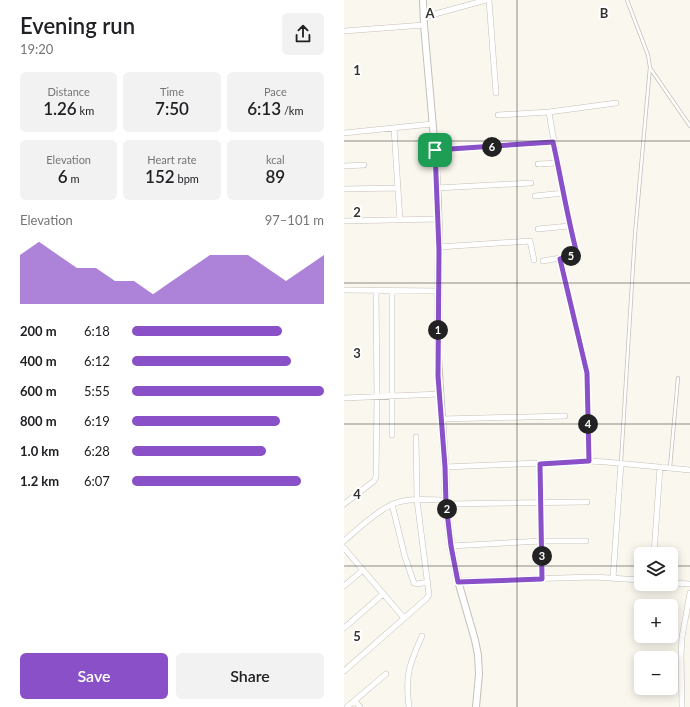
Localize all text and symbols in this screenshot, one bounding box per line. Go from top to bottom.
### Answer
text: A [424,5,435,21]
text: B [600,5,609,21]
text: Evening run [20,12,135,39]
button: share [282,13,324,55]
text: 19:20 [20,41,53,57]
text: 1 [353,62,361,78]
text: Distance [48,85,90,98]
text: Time [160,85,184,98]
text: Pace [264,85,287,98]
text: 1.26 [43,98,77,119]
text: 7:50 [155,98,189,119]
text: 6:13 [247,98,281,119]
text: km [77,104,94,117]
text: /km [281,104,304,117]
pin [418,133,452,167]
pin: 6 [482,137,502,157]
icon: arrive [424,139,446,161]
text: 6 [489,140,495,153]
text: Elevation [46,153,91,166]
text: Heart rate [147,153,197,166]
text: kcal [266,153,285,166]
text: 6 [58,166,68,187]
text: 152 [145,166,175,187]
text: 89 [265,166,285,187]
text: m [68,172,80,185]
text: bpm [175,172,199,185]
text: 2 [353,204,361,220]
text: Elevation [20,212,73,228]
text: 97–101 m [265,212,324,228]
pin: 5 [561,246,581,266]
text: 5 [568,249,574,262]
pin: 1 [428,320,448,340]
text: 200 m [20,323,57,339]
text: 6:18 [84,323,110,339]
text: 1 [435,323,441,336]
text: 3 [353,345,361,361]
text: 400 m [20,353,57,369]
text: 6:12 [84,353,110,369]
text: 600 m [20,383,57,399]
text: 5:55 [84,383,110,399]
text: 800 m [20,413,57,429]
text: 6:19 [84,413,110,429]
pin: 4 [578,414,598,434]
text: 4 [585,417,591,430]
text: 1.0 km [20,443,59,459]
text: 6:28 [84,443,110,459]
text: 1.2 km [20,473,59,489]
text: 6:07 [84,473,110,489]
text: 4 [353,486,361,502]
pin: 2 [437,499,457,519]
text: 2 [444,502,450,515]
pin: 3 [532,546,552,566]
map controls [634,547,678,695]
button: layers [634,547,678,591]
text: 3 [539,549,545,562]
button: + [634,599,678,643]
text: 5 [353,628,361,644]
button: − [634,651,678,695]
button: Save [20,653,168,699]
button: Share [176,653,324,699]

